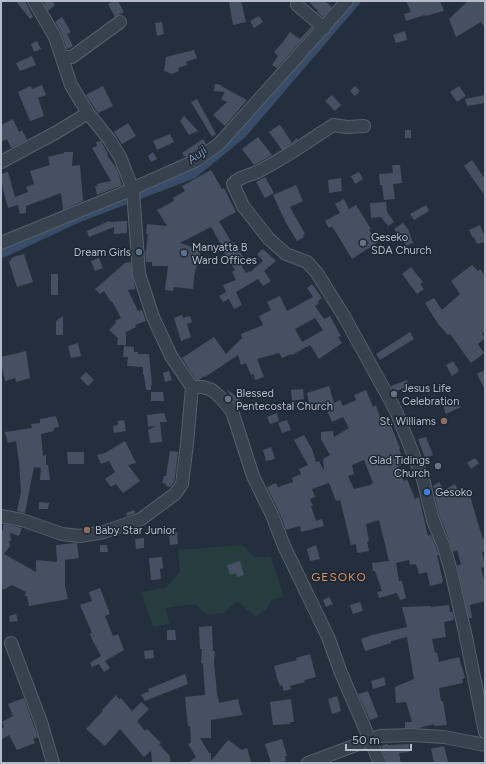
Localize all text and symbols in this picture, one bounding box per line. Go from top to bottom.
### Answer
water label: Auji [184,143,210,168]
place label: Geseko SDA Church [371,231,432,257]
marker: Geseko SDA Church [358,238,368,248]
place label: Manyatta B Ward Offices [192,241,257,267]
place label: Dream Girls [74,246,131,259]
marker: Dream Girls [134,247,144,257]
marker: Manyatta B Ward Offices [179,248,189,258]
place label: Jesus Life Celebration [402,382,459,408]
place label: Blessed Pentecostal Church [236,387,333,413]
marker: Jesus Life Celebration [389,389,399,399]
marker: Blessed Pentecostal Church [223,394,233,404]
place label: St. Williams [379,415,436,428]
marker: St. Williams [439,416,449,426]
place label: Glad Tidings Church [369,454,430,480]
marker: Glad Tidings Church [433,461,443,471]
place label: Gesoko [435,486,472,499]
marker: Gesoko [422,487,432,497]
place label: Baby Star Junior [95,524,176,537]
marker: Baby Star Junior [82,525,92,535]
district label: GESOKO [311,570,367,584]
scale bar [346,726,411,752]
text: 50 m [352,733,380,747]

